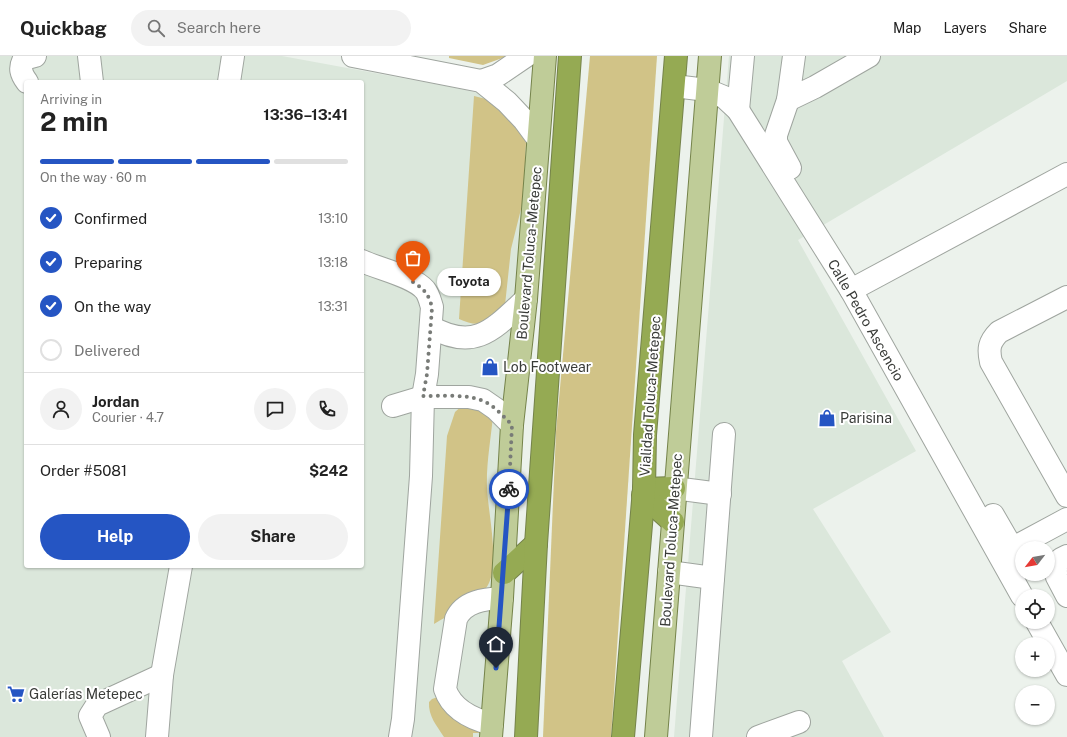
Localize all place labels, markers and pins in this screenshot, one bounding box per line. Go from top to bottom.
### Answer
pin [396,241,430,282]
callout: Toyota [437,268,501,296]
shop icon: Lob Footwear [480,357,500,377]
place label: Lob Footwear [503,359,591,375]
shop icon: Parisina [817,408,837,428]
place label: Parisina [840,410,892,426]
pin [479,627,513,668]
supermarket icon: Galerías Metepec [6,684,26,704]
place label: Galerías Metepec [29,686,143,702]

